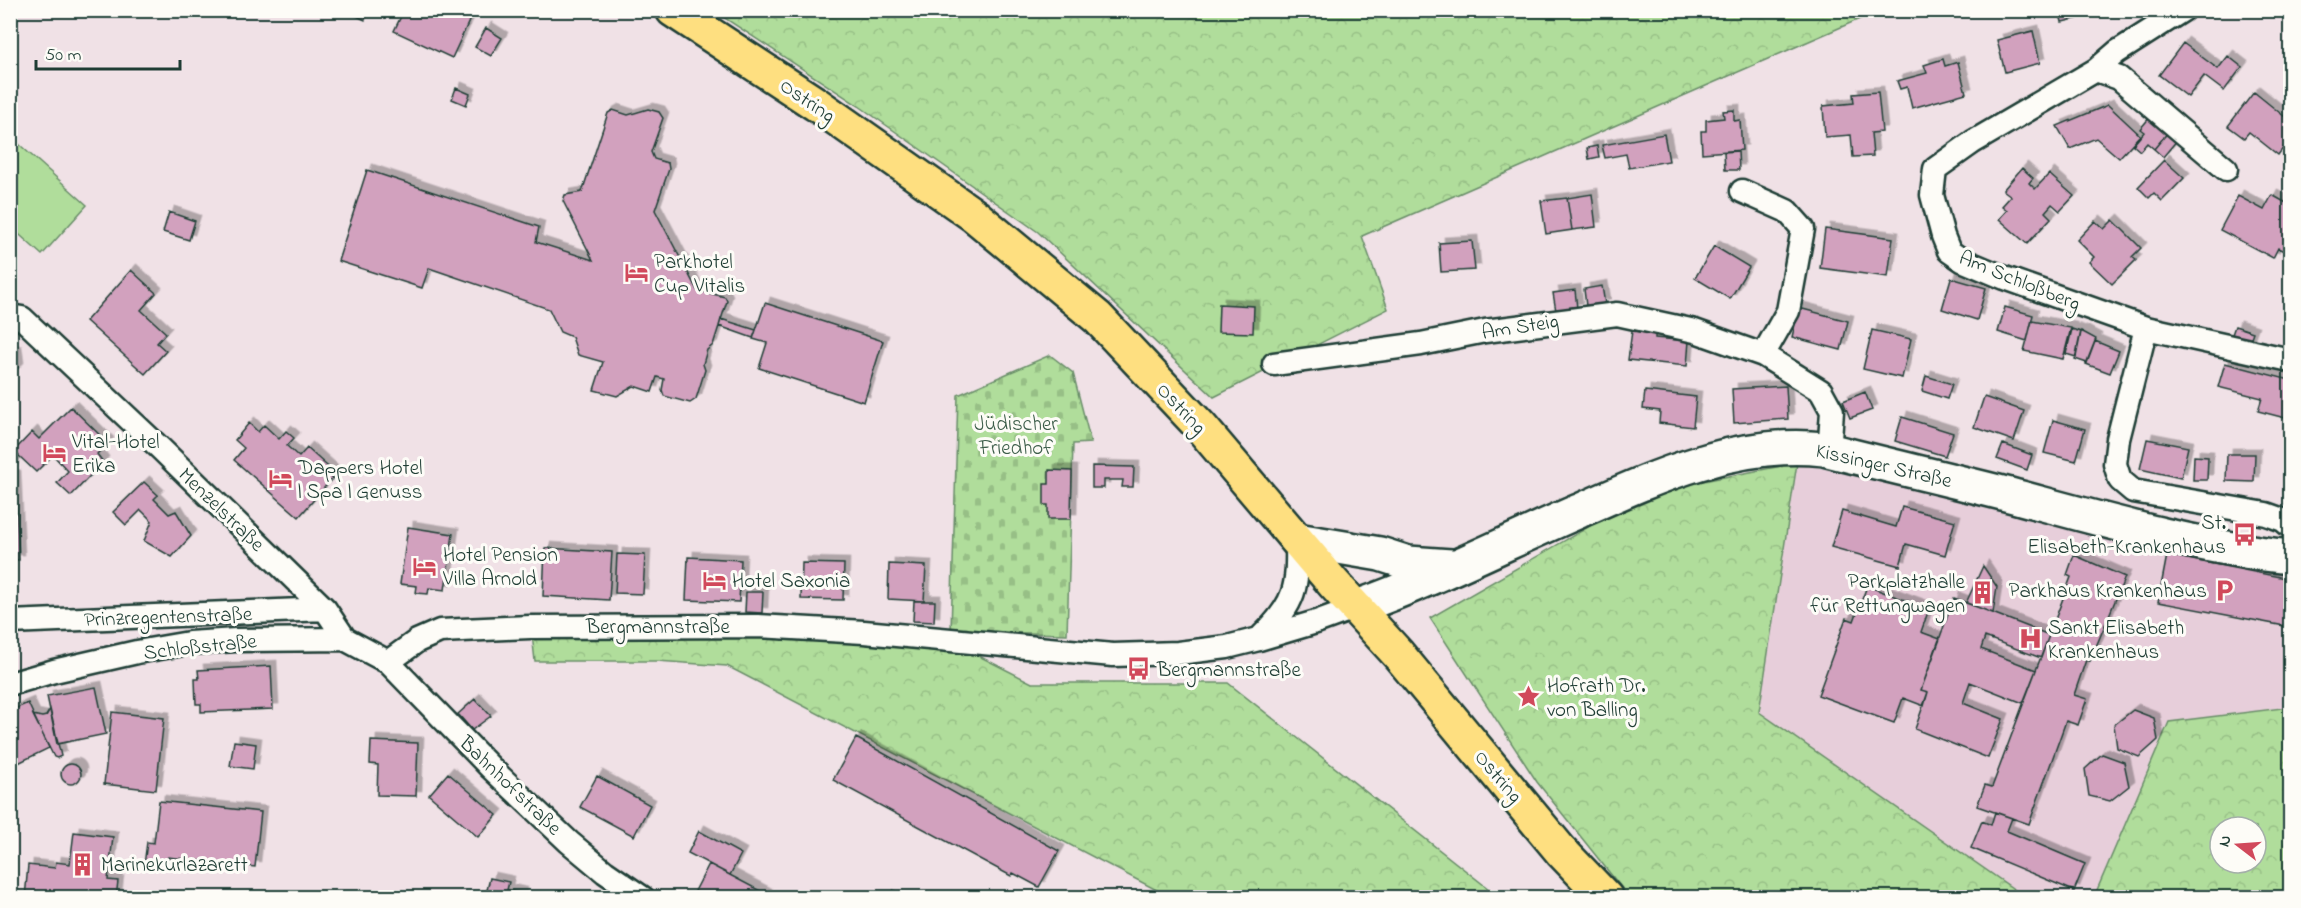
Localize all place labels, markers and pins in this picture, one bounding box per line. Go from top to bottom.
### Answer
place label: Parkhotel Cup Vitalis [654,248,745,302]
hotel icon: Parkhotel Cup Vitalis [623,260,649,286]
place label: Vital-Hotel Erika [71,428,160,482]
hotel icon: Vital-Hotel Erika [41,440,67,466]
place label: Dappers Hotel | Spa | Genuss [297,454,423,508]
hotel icon: Dappers Hotel | Spa | Genuss [267,466,293,492]
place label: St. Elisabeth-Krankenhaus [2027,509,2226,563]
bus stop icon: St. Elisabeth-Krankenhaus [2231,521,2257,547]
place label: Hotel Pension Villa Arnold [442,541,558,595]
hotel icon: Hotel Pension Villa Arnold [412,553,438,579]
hotel icon: Hotel Saxonia [701,567,727,593]
place label: Hotel Saxonia [732,567,850,597]
place label: Parkplatzhalle für Rettungwagen [1810,568,1966,624]
place label: Parkhaus Krankenhaus [2009,577,2207,607]
parking icon: Parkhaus Krankenhaus [2212,577,2238,603]
building icon: Parkplatzhalle für Rettungwagen [1970,580,1996,606]
place label: Sankt Elisabeth Krankenhaus [2048,614,2184,668]
hospital icon: Sankt Elisabeth Krankenhaus [2017,626,2043,652]
bus stop icon: Bergmannstraße [1126,656,1152,682]
place label: Bergmannstraße [1156,656,1301,688]
place label: Hofrath Dr. von Balling [1547,672,1646,728]
place icon: Hofrath Dr. von Balling [1516,684,1542,710]
building icon: Marinekurlazarett [70,851,96,877]
place label: Marinekurlazarett [101,851,248,881]

